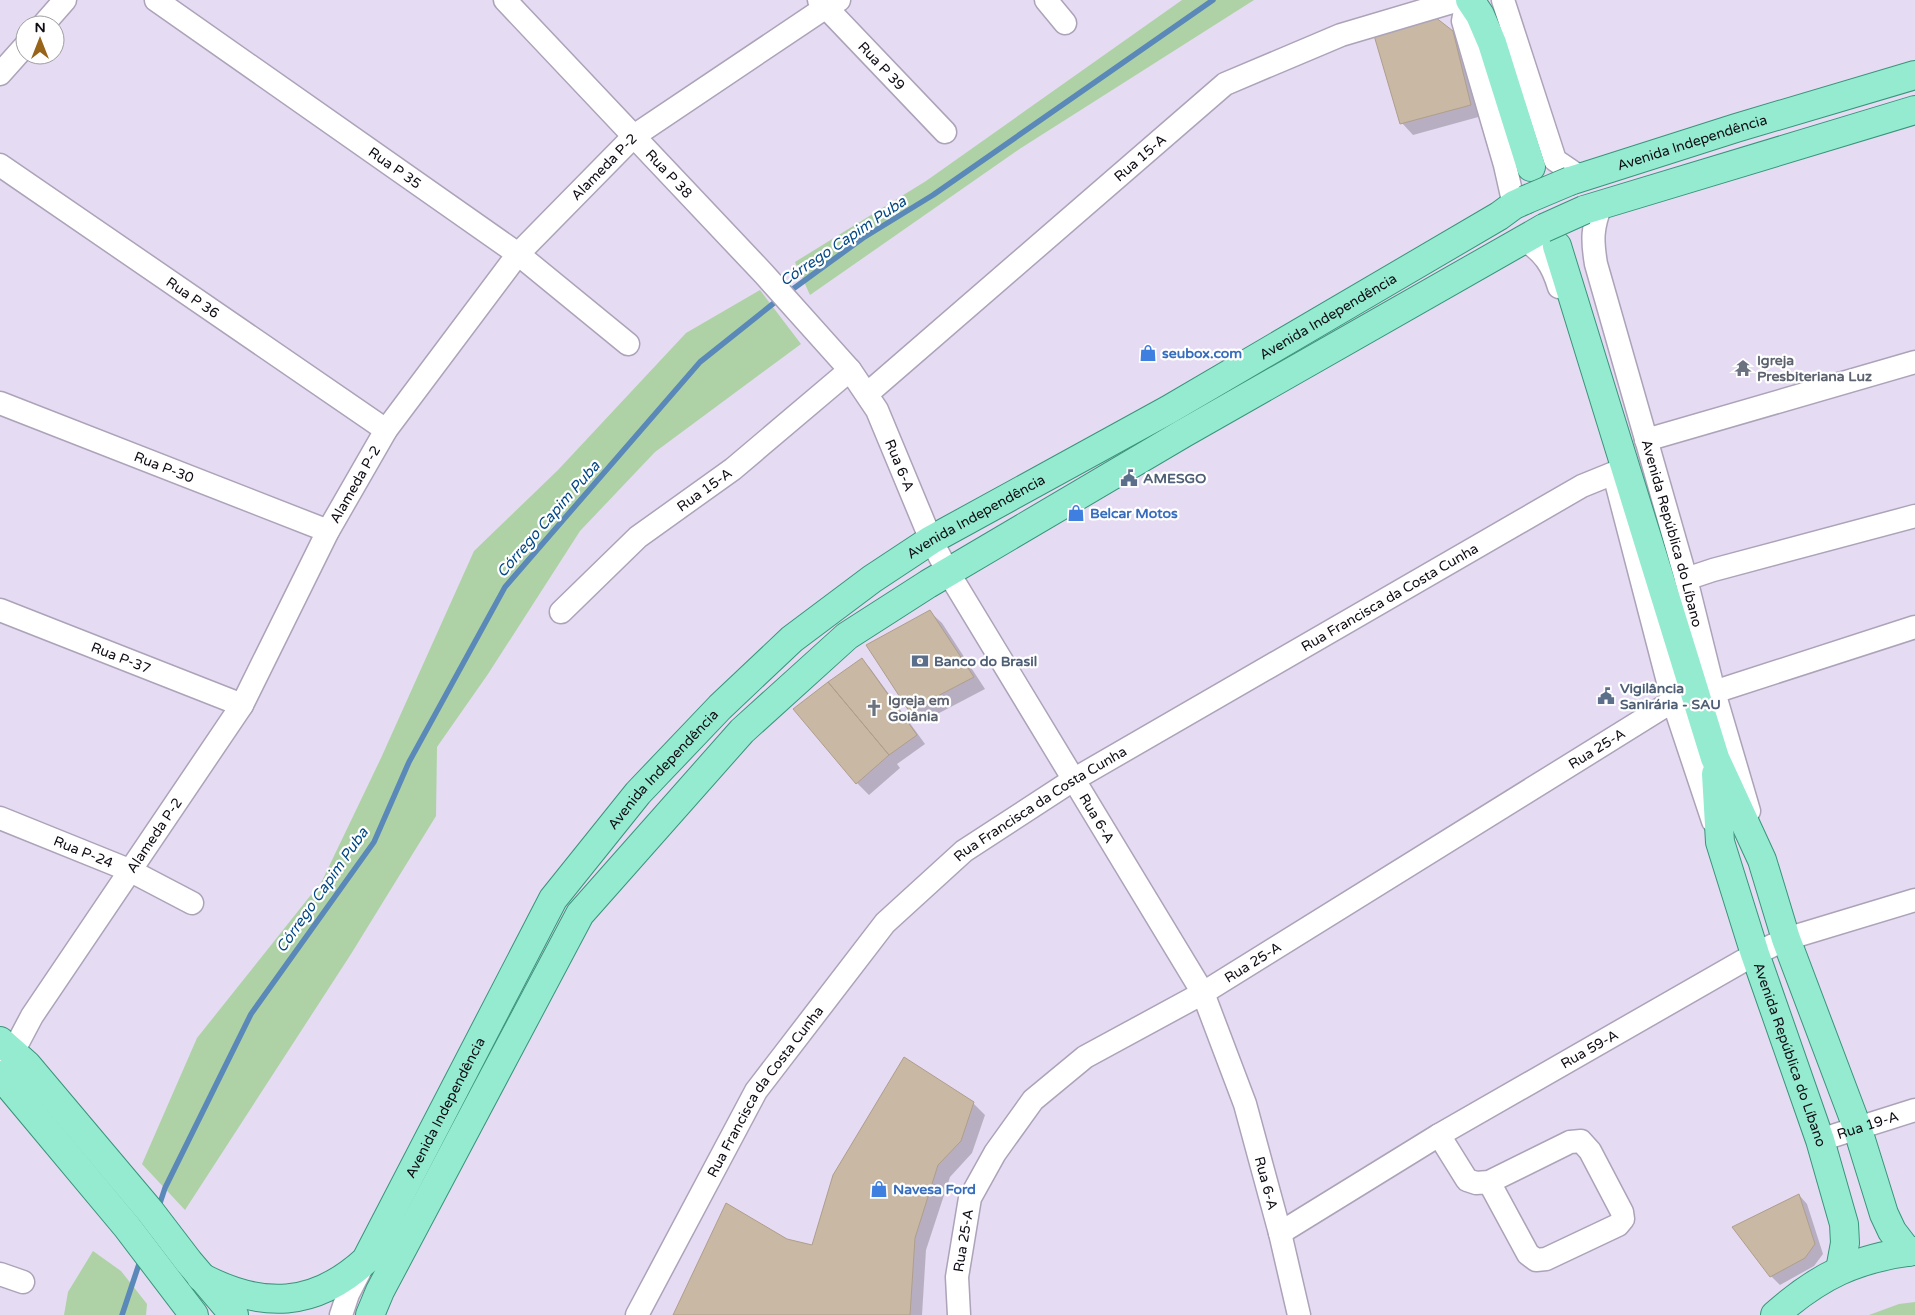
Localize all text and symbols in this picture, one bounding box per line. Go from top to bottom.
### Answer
north arrow [15,15,65,65]
text: N [34,19,46,36]
street label: Rua P 39 [854,38,909,94]
street label: Avenida Independência [1615,111,1769,174]
street label: Alameda P-2 [568,130,641,204]
street label: Rua 15-A [1111,131,1170,185]
street label: Rua P 35 [365,144,424,193]
street label: Rua P 38 [642,146,696,202]
water label: Córrego Capim Puba [777,192,910,290]
street label: Avenida Independência [1256,270,1400,364]
street label: Rua P 36 [163,274,223,322]
shop icon: seubox.com [1138,343,1158,363]
place label: seubox.com [1162,345,1242,362]
place label: Igreja Presbiteriana Luz [1757,352,1872,385]
temple icon: Igreja Presbiteriana Luz [1733,358,1753,378]
street label: Rua 6-A [881,437,918,494]
street label: Avenida República do Líbano [1638,438,1706,629]
street label: Alameda P-2 [326,443,384,526]
street label: Rua P-30 [131,448,196,487]
water label: Córrego Capim Puba [493,457,604,581]
street label: Rua 15-A [674,465,735,515]
public building icon: AMESGO [1119,468,1139,488]
place label: AMESGO [1143,470,1207,487]
street label: Avenida Independência [904,471,1048,563]
shop icon: Belcar Motos [1066,503,1086,523]
place label: Belcar Motos [1090,505,1178,522]
street label: Rua Francisca da Costa Cunha [1298,540,1481,655]
street label: Rua P-37 [89,639,153,677]
bank icon: Banco do Brasil [910,651,930,671]
place label: Banco do Brasil [934,653,1037,670]
place label: Vigilância Sanirária - SAU [1620,680,1721,713]
public building icon: Vigilância Sanirária - SAU [1596,686,1616,706]
place label: Igreja em Goiânia [888,692,950,725]
church icon: Igreja em Goiânia [864,698,884,718]
street label: Avenida Independência [604,706,722,833]
street label: Rua 25-A [1565,725,1628,773]
street label: Rua Francisca da Costa Cunha [950,743,1130,865]
street label: Rua 6-A [1075,791,1118,846]
street label: Alameda P-2 [123,795,186,876]
water label: Córrego Capim Puba [272,824,372,956]
street label: Rua P-24 [51,832,116,872]
street label: Rua 25-A [1221,939,1284,987]
street label: Avenida República do Líbano [1750,960,1829,1149]
street label: Rua Francisca da Costa Cunha [704,1003,827,1180]
street label: Rua 59-A [1558,1026,1621,1073]
street label: Avenida Independência [402,1035,489,1181]
street label: Rua 19-A [1835,1108,1901,1143]
street label: Rua 6-A [1251,1155,1281,1212]
shop icon: Navesa Ford [869,1179,889,1199]
place label: Navesa Ford [893,1181,976,1198]
street label: Rua 25-A [950,1208,977,1273]

